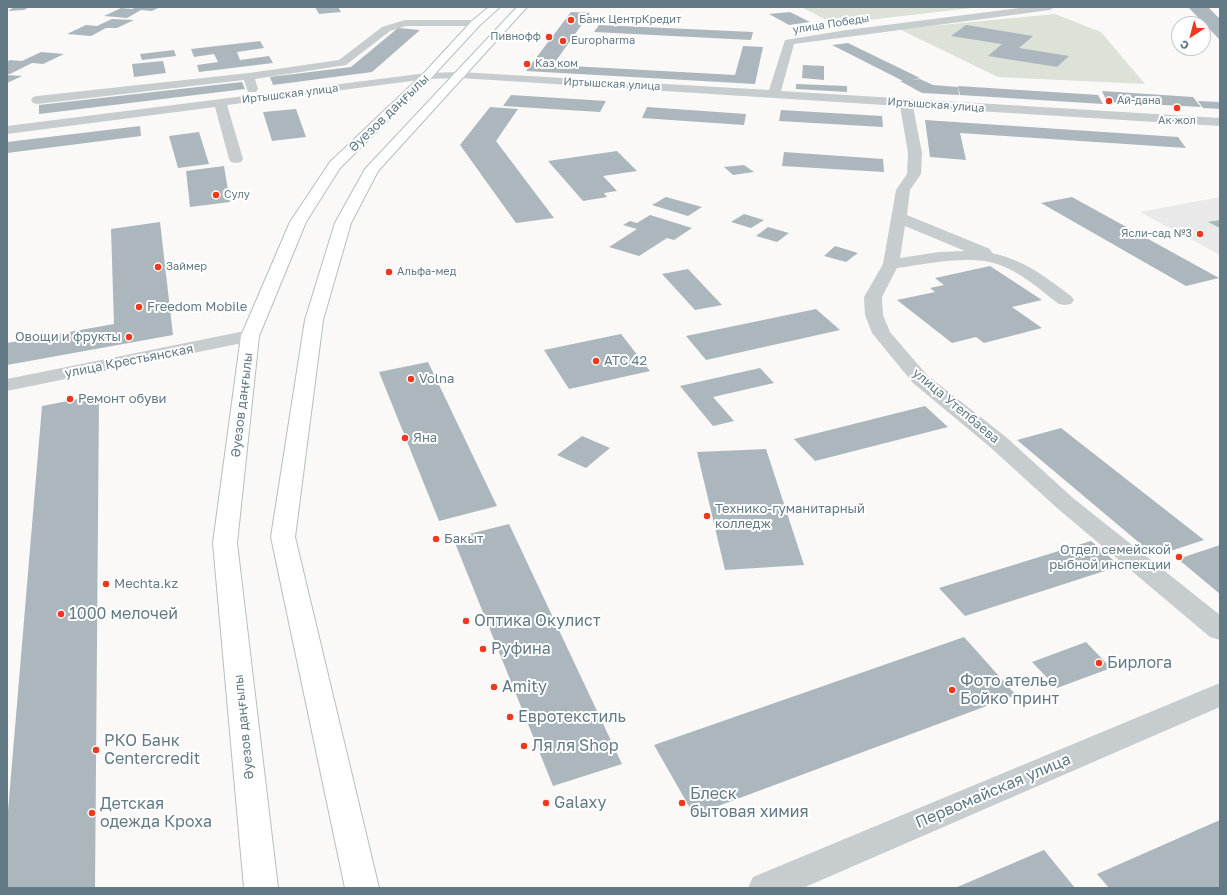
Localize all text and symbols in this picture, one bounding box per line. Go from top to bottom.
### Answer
street label: улица Победы [792,11,870,37]
place label: Банк ЦентрКредит [579,13,681,27]
marker: Банк ЦентрКредит [566,15,576,25]
north arrow [1171,16,1211,56]
place label: Пивнофф [490,30,541,44]
marker: Пивнофф [544,32,554,42]
place label: Europharma [571,34,635,48]
marker: Europharma [558,36,568,46]
text: С [1177,38,1191,53]
place label: Каз ком [535,57,578,71]
marker: Каз ком [522,59,532,69]
street label: Әуезов даңғылы [346,71,432,155]
street label: Иртышская улица [563,75,661,93]
street label: Иртышская улица [241,82,339,106]
place label: Ай-дана [1117,94,1161,108]
street label: Иртышская улица [887,95,985,115]
marker: Ай-дана [1104,96,1114,106]
marker: Ак жол [1172,103,1182,113]
place label: Ак жол [1158,114,1196,128]
place label: Сулу [224,188,250,202]
marker: Сулу [211,190,221,200]
place label: Ясли-сад №3 [1121,227,1192,241]
marker: Ясли-сад №3 [1195,229,1205,239]
place label: Займер [166,260,207,274]
marker: Займер [153,262,163,272]
place label: Альфа-мед [397,265,456,279]
marker: Альфа-мед [384,267,394,277]
place label: Freedom Mobile [147,299,247,315]
marker: Freedom Mobile [134,302,144,312]
place label: Овощи и фрукты [15,329,121,345]
marker: Овощи и фрукты [124,332,134,342]
street label: улица Крестьянская [63,341,195,381]
street label: Әуезов даңғылы [228,352,256,458]
place label: АТС 42 [604,353,647,369]
marker: АТС 42 [591,356,601,366]
street label: улица Утепбаева [909,365,1003,447]
place label: Volna [419,371,454,387]
marker: Volna [406,374,416,384]
place label: Ремонт обуви [78,391,166,407]
marker: Ремонт обуви [65,394,75,404]
place label: Яна [413,430,437,446]
marker: Яна [400,433,410,443]
place label: Технико-гуманитарный колледж [715,501,865,532]
marker: Технико-гуманитарный колледж [702,511,712,521]
place label: Бакыт [444,531,483,547]
marker: Бакыт [431,534,441,544]
place label: Отдел семейской рыбной инспекции [1049,542,1171,573]
marker: Отдел семейской рыбной инспекции [1174,552,1184,562]
place label: Mechta.kz [114,576,178,592]
marker: Mechta.kz [101,579,111,589]
place label: 1000 мелочей [69,604,178,624]
marker: 1000 мелочей [56,609,66,619]
place label: Оптика Окулист [474,611,601,631]
marker: Оптика Окулист [461,616,471,626]
place label: Руфина [491,639,551,659]
marker: Руфина [478,644,488,654]
place label: Бирлога [1107,653,1172,673]
marker: Бирлога [1094,658,1104,668]
place label: Фото ателье Бойко принт [960,671,1059,709]
street label: Әуезов даңғылы [231,674,257,780]
place label: Amity [502,677,547,697]
marker: Amity [489,682,499,692]
marker: Фото ателье Бойко принт [947,685,957,695]
place label: Евротекстиль [518,707,626,727]
marker: Евротекстиль [505,712,515,722]
place label: РКО Банк Centercredit [104,731,200,769]
place label: Ля ля Shop [532,736,619,756]
marker: Ля ля Shop [519,741,529,751]
marker: РКО Банк Centercredit [91,745,101,755]
street label: Первомайская улица [912,750,1074,832]
place label: Блеск бытовая химия [690,784,809,822]
place label: Galaxy [554,793,606,813]
place label: Детская одежда Кроха [100,794,212,832]
marker: Galaxy [541,798,551,808]
marker: Блеск бытовая химия [677,798,687,808]
marker: Детская одежда Кроха [87,808,97,818]

